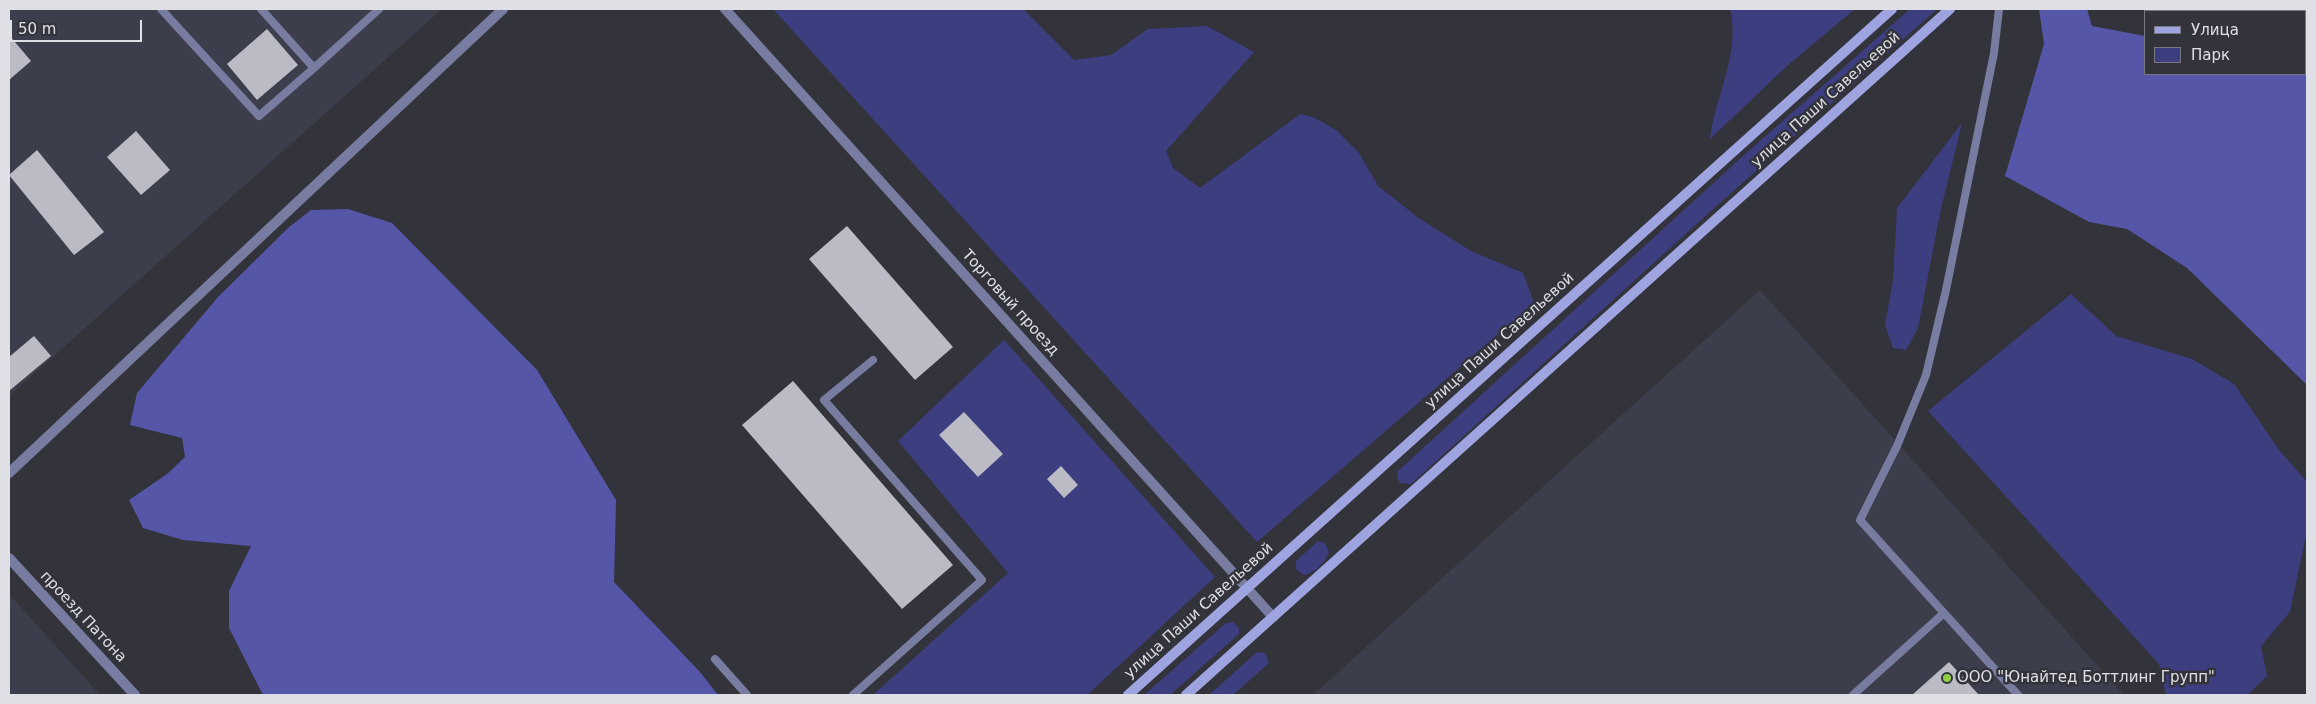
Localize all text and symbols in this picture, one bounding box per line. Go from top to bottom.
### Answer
scale bar [12,10,145,42]
legend [2144,10,2306,75]
text: 50 m [18,20,56,38]
text: Улица [2191,21,2239,39]
street label: улица Паши Савельевой [1748,28,1904,172]
text: Парк [2191,46,2230,64]
street label: Торговый проезд [958,246,1062,360]
street label: улица Паши Савельевой [1422,269,1578,413]
street label: улица Паши Савельевой [1121,539,1277,683]
street label: проезд Патона [36,568,130,666]
place label: ООО "Юнайтед Боттлинг Групп" [1957,669,2215,687]
marker: ООО "Юнайтед Боттлинг Групп" [1941,672,1953,684]

